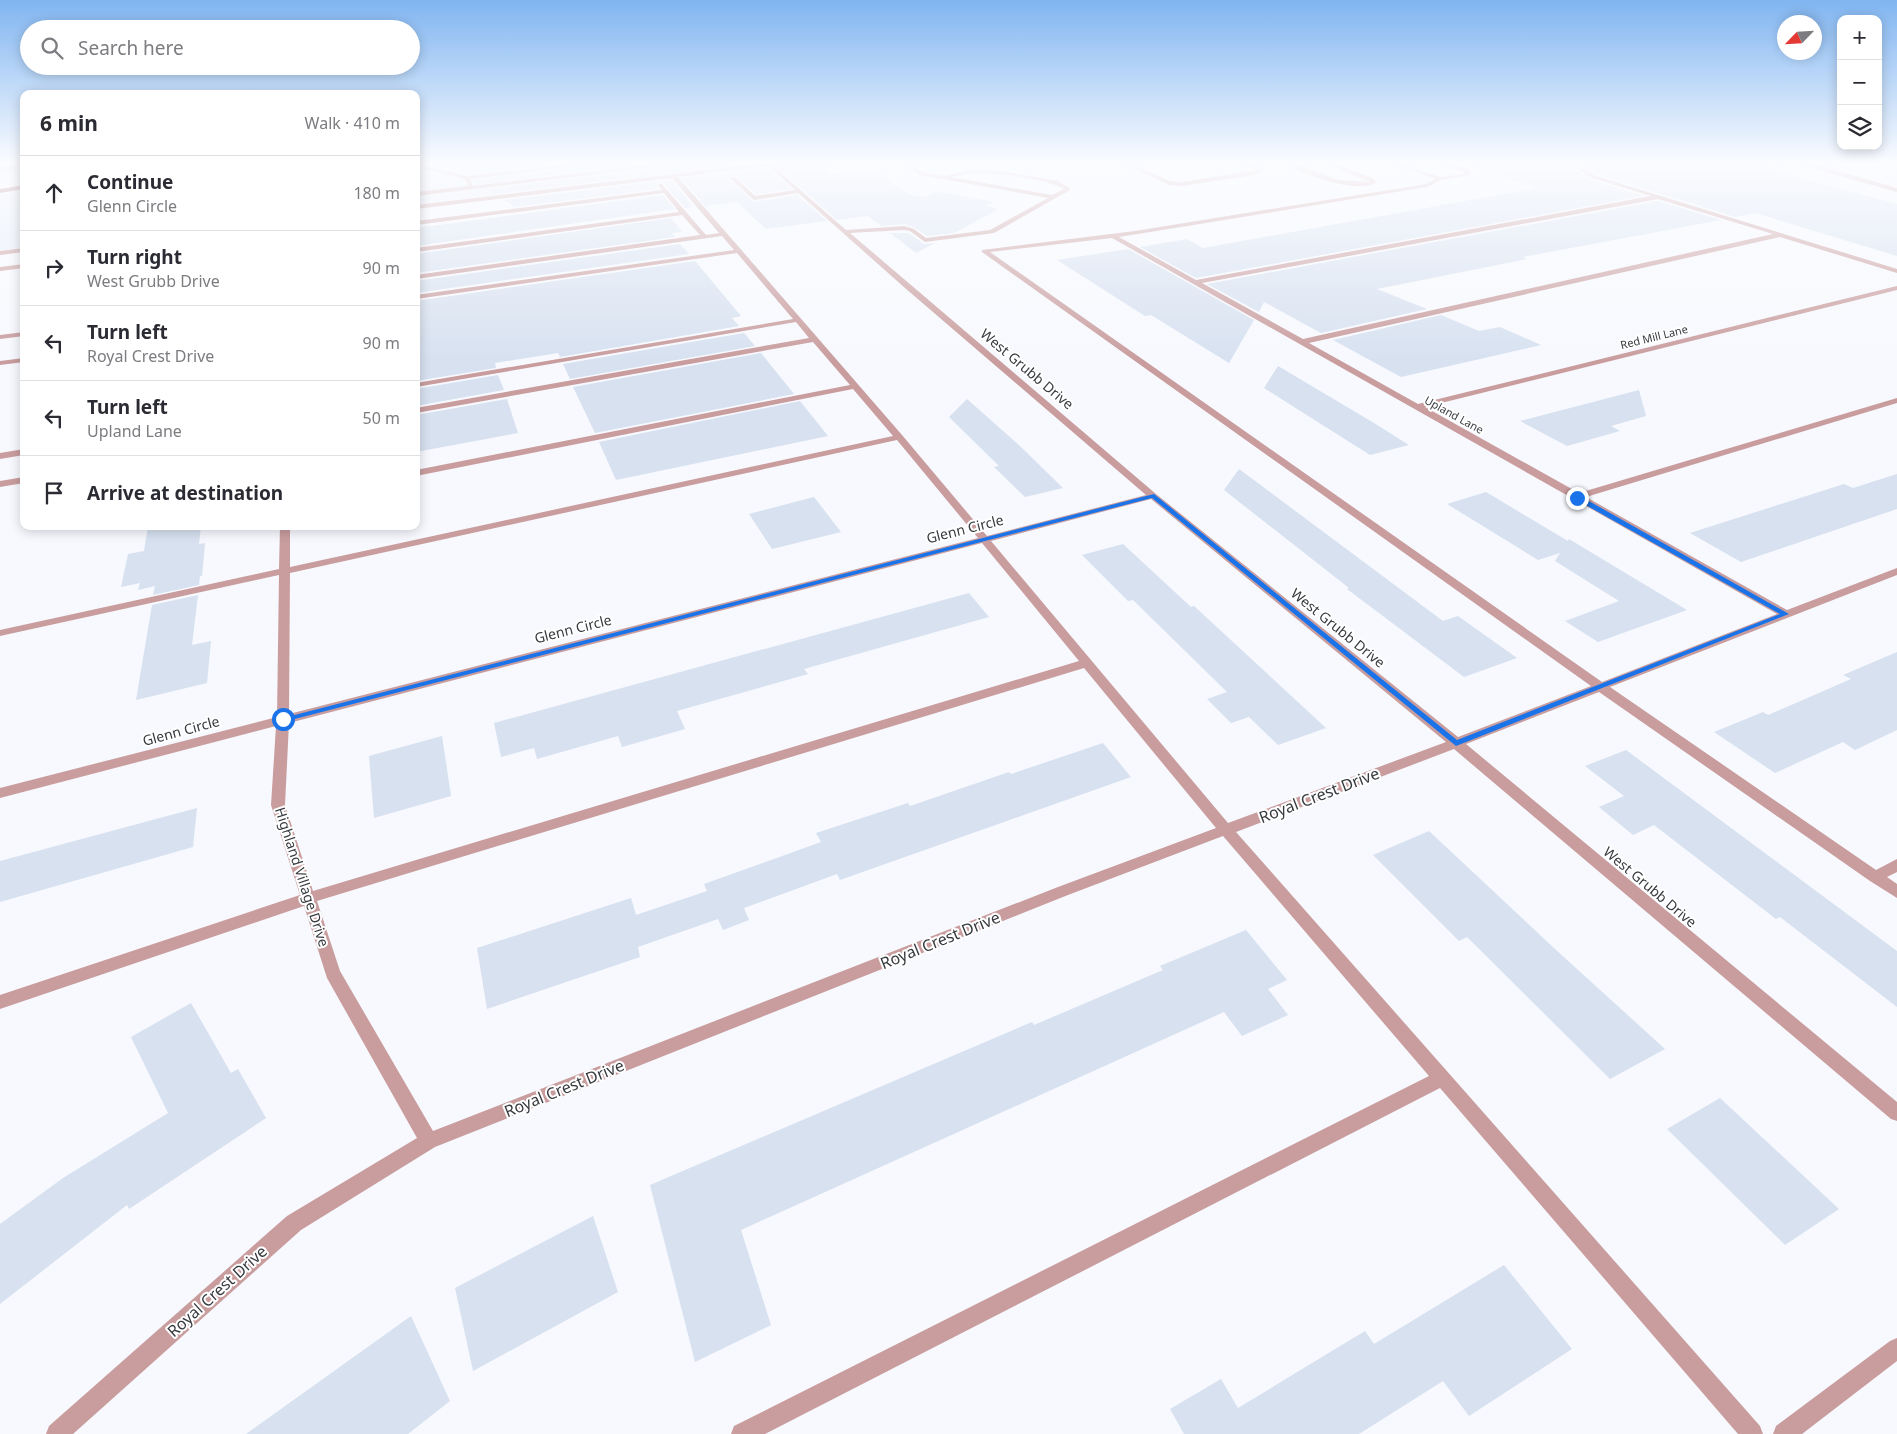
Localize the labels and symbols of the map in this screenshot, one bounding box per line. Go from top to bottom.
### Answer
north arrow [1777,15,1822,60]
street label: Red Mill Lane [1619,321,1689,352]
street label: West Grubb Drive [977,324,1078,413]
street label: Upland Lane [1422,392,1486,437]
route end [1566,487,1589,510]
street label: Glenn Circle [924,510,1006,547]
street label: West Grubb Drive [1287,584,1389,672]
street label: Glenn Circle [532,610,614,647]
route start [272,708,295,731]
street label: Glenn Circle [140,711,221,750]
street label: Royal Crest Drive [1256,762,1382,828]
street label: Highland Village Drive [271,805,334,949]
street label: West Grubb Drive [1600,842,1701,931]
street label: Royal Crest Drive [877,906,1003,974]
street label: Royal Crest Drive [501,1054,627,1122]
street label: Royal Crest Drive [162,1240,272,1342]

